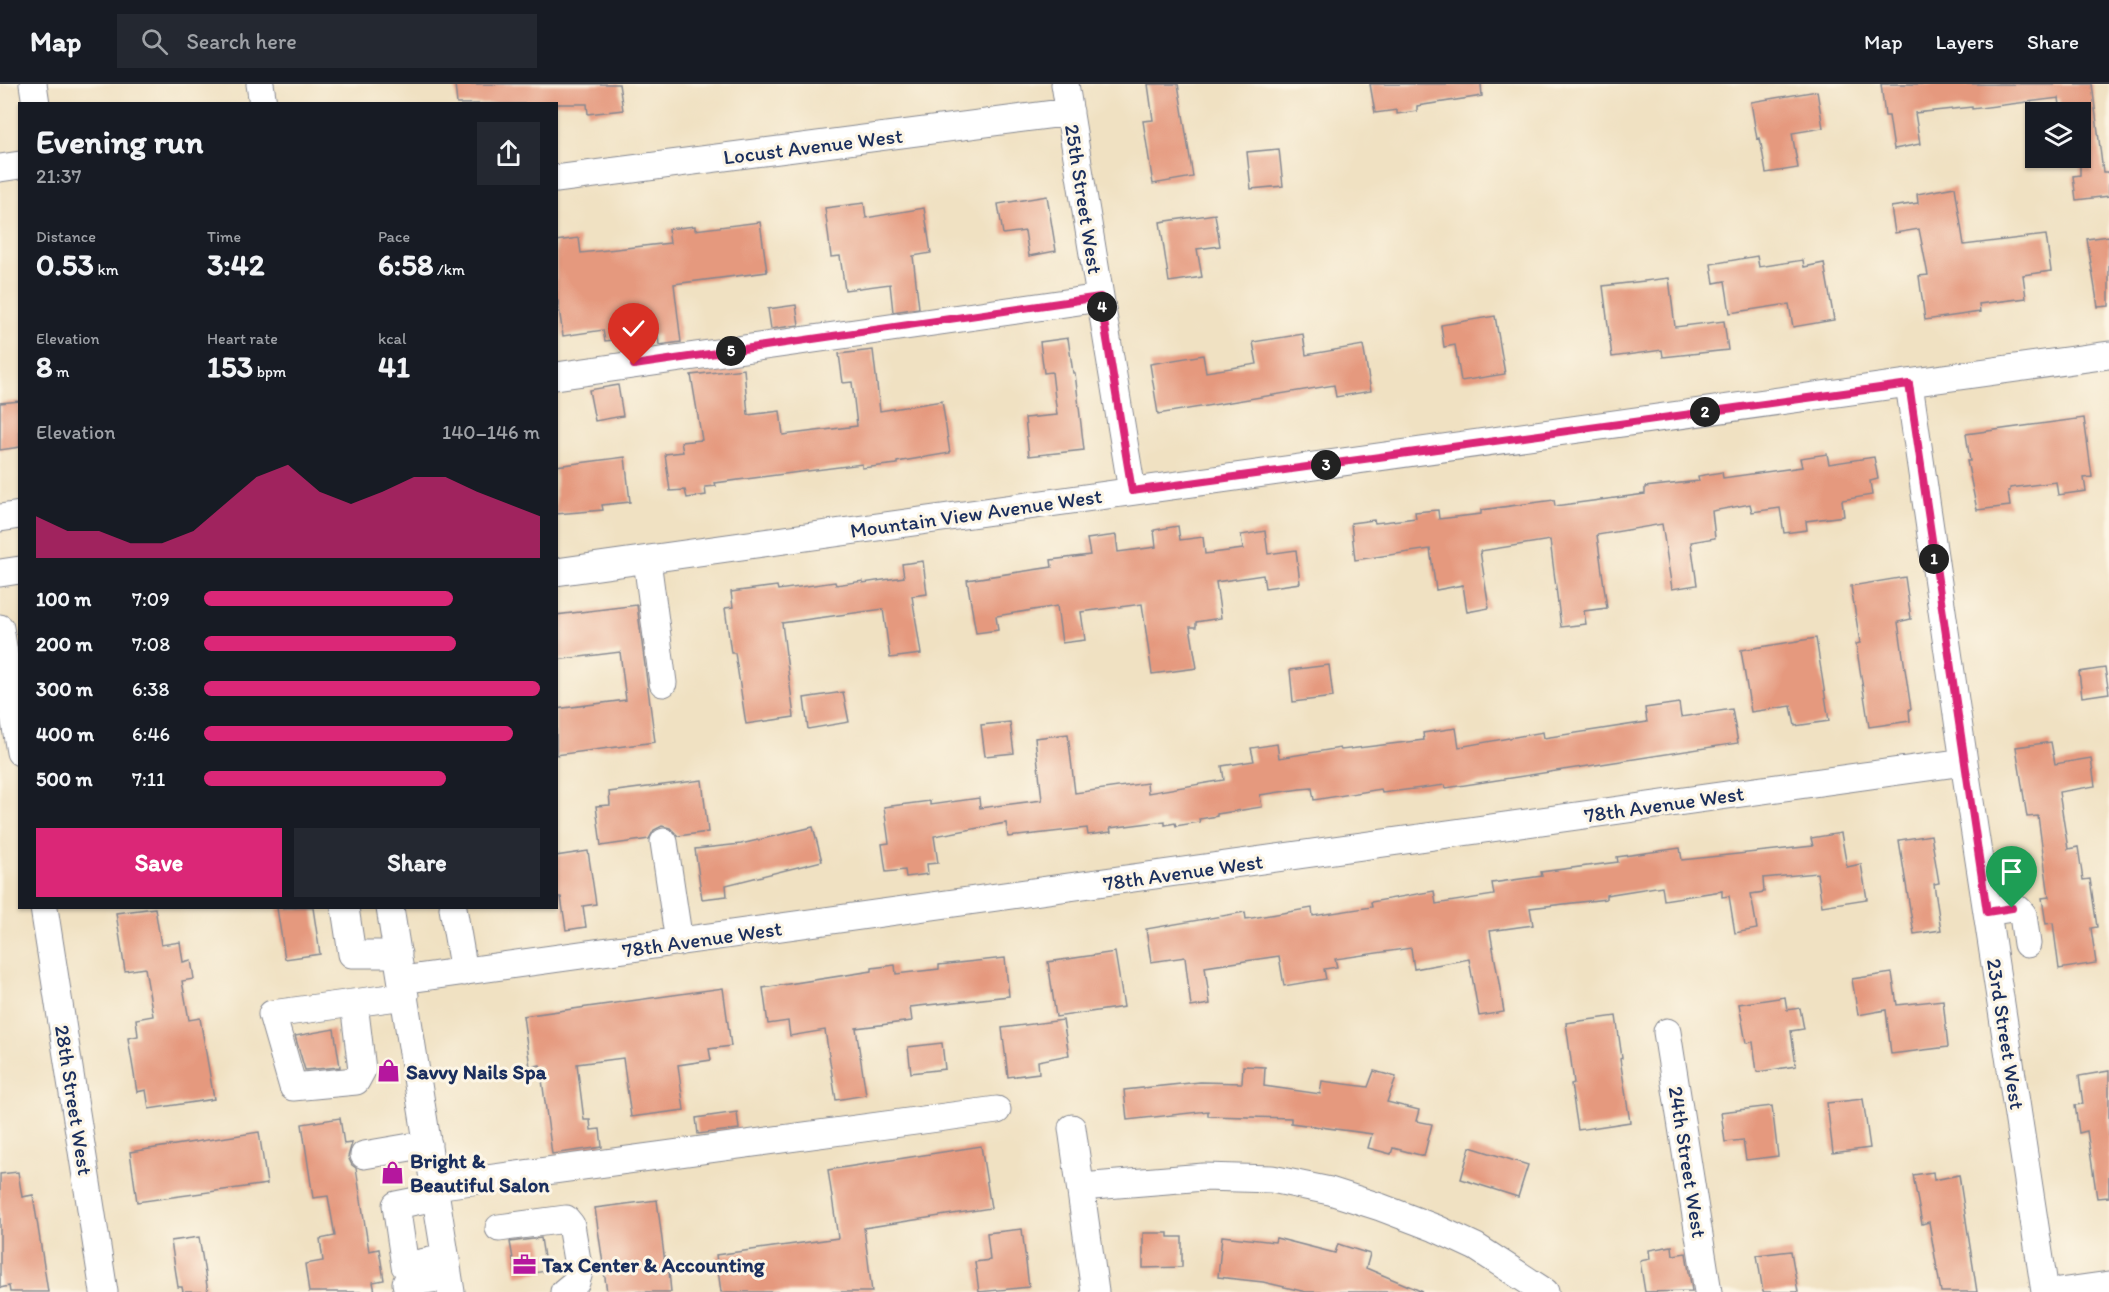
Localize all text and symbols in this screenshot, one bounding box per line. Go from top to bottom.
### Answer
search box [117,14,537,68]
text: Map [30,24,81,58]
icon: search [138,25,171,58]
text: Search here [186,28,297,55]
text: Map [1864,29,1903,54]
text: Layers [1936,29,1994,54]
text: Share [2027,29,2079,54]
map controls [2025,102,2091,168]
button: layers [2025,102,2091,168]
text: Evening run [36,122,203,161]
button: share [477,122,540,185]
street label: 25th Street West [1060,122,1108,276]
street label: Locust Avenue West [722,123,904,169]
text: 21:37 [36,164,82,188]
text: Distance [36,227,96,246]
text: Time [207,227,241,246]
text: Pace [378,227,410,246]
text: 0.53 [36,246,94,283]
text: 3:42 [207,246,265,283]
text: 6:58 [378,246,433,283]
text: km [94,260,119,279]
text: /km [433,260,465,279]
pin: 4 [1087,292,1117,322]
text: 4 [1097,297,1107,316]
pin [608,303,659,365]
icon: check [617,312,650,345]
text: Elevation [36,329,100,348]
text: Heart rate [207,329,278,348]
text: kcal [378,329,406,348]
pin: 5 [716,336,746,366]
text: 5 [727,341,735,360]
text: 8 [36,348,52,385]
text: 153 [207,348,253,385]
text: 41 [378,348,410,385]
text: m [52,362,70,381]
text: bpm [253,362,286,381]
pin: 2 [1690,397,1720,427]
text: 2 [1701,402,1709,421]
text: Elevation [36,420,115,444]
text: 140–146 m [442,420,540,444]
pin: 3 [1311,450,1341,480]
text: 3 [1322,455,1330,474]
street label: Mountain View Avenue West [848,483,1104,543]
pin: 1 [1919,544,1949,574]
text: 1 [1930,549,1938,568]
text: 100 m [36,587,91,611]
text: 7:09 [132,587,170,611]
text: 200 m [36,632,92,656]
text: 7:08 [132,632,170,656]
text: 300 m [36,677,93,701]
text: 6:38 [132,677,169,701]
text: 400 m [36,722,94,746]
text: 6:46 [132,722,170,746]
text: 500 m [36,767,92,791]
text: 7:11 [132,767,165,791]
street label: 78th Avenue West [1582,780,1746,828]
button: Save [36,828,282,897]
button: Share [294,828,540,897]
pin [1986,846,2037,908]
street label: 78th Avenue West [1101,848,1265,896]
icon: arrive [1995,855,2028,888]
street label: 78th Avenue West [620,915,784,963]
street label: 23rd Street West [1982,957,2030,1112]
street label: 28th Street West [50,1023,98,1177]
shop icon: Savvy Nails Spa [375,1058,401,1084]
place label: Savvy Nails Spa [406,1059,548,1085]
street label: 24th Street West [1664,1084,1712,1240]
place label: Bright & Beautiful Salon [410,1148,550,1197]
shop icon: Bright & Beautiful Salon [379,1159,405,1185]
office icon: Tax Center & Accounting [511,1251,537,1277]
place label: Tax Center & Accounting [541,1252,766,1278]

